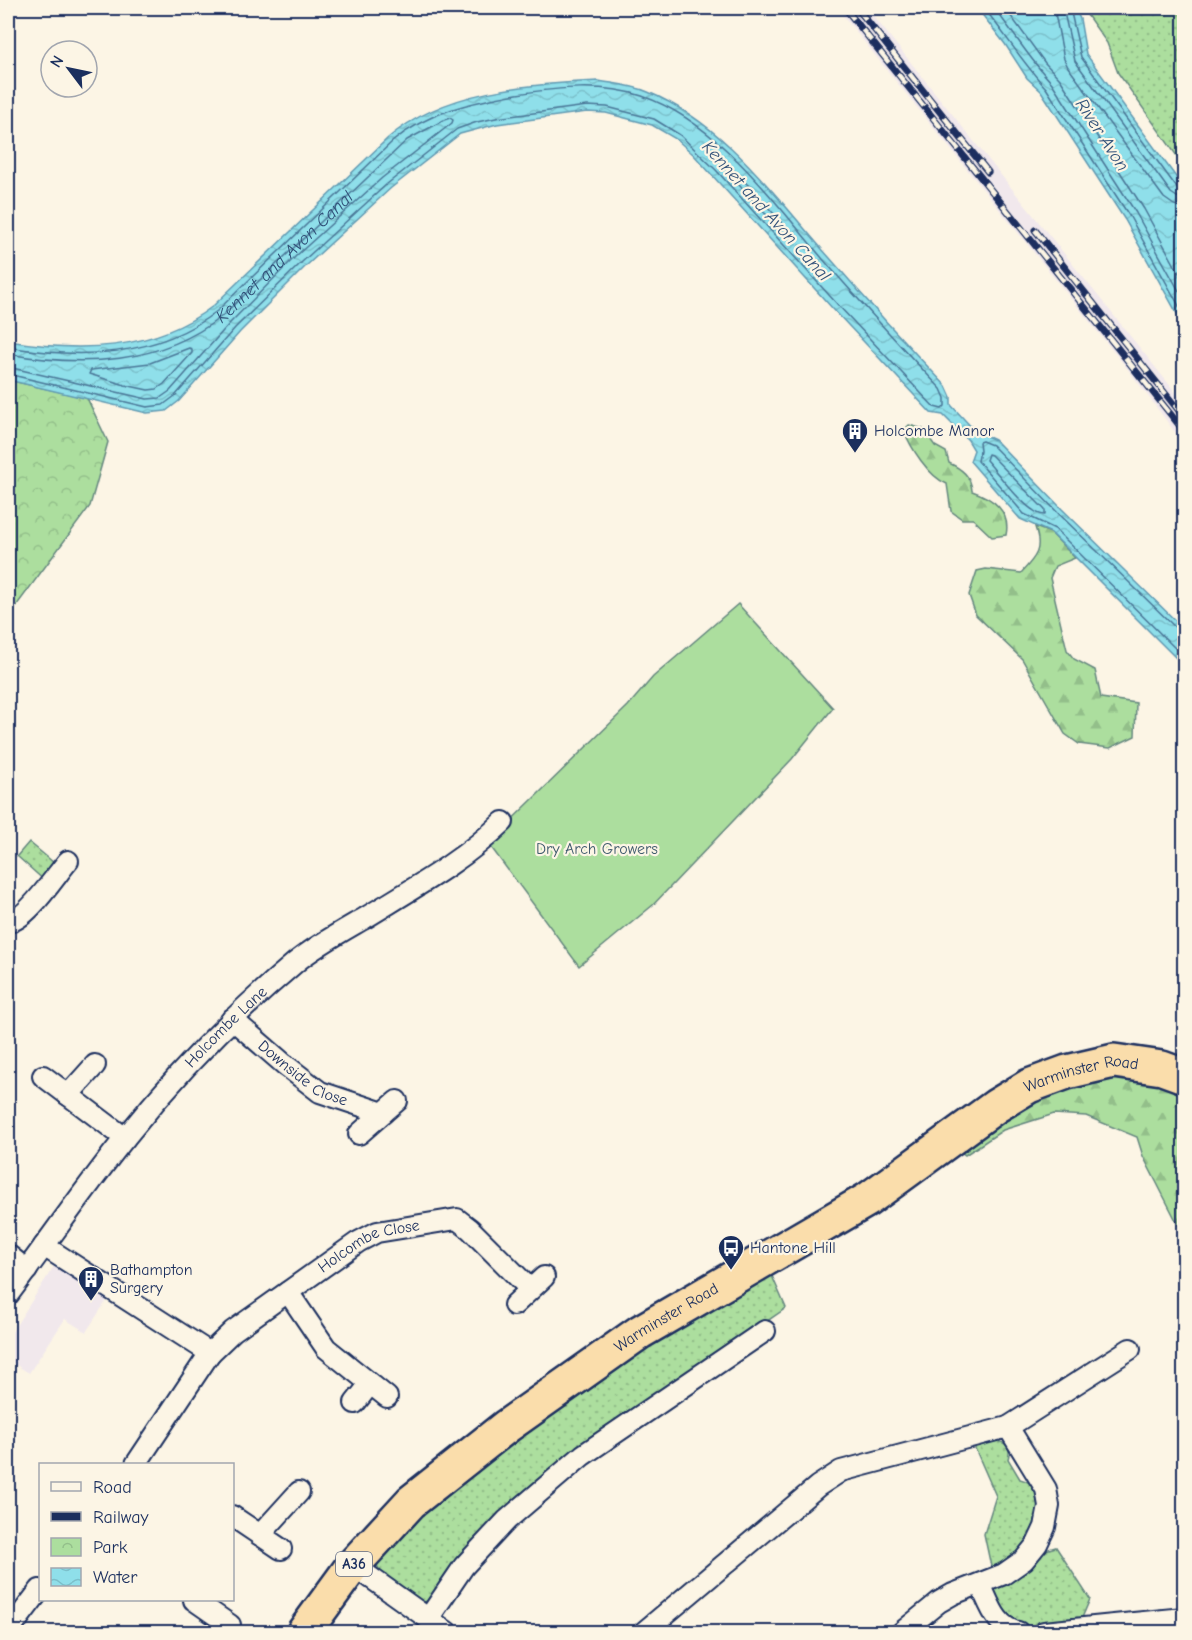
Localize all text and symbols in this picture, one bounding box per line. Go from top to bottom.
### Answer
north arrow [39,39,99,99]
text: N [47,52,68,71]
water label: River Avon [1071,95,1133,175]
water label: Kennet and Avon Canal [697,136,835,286]
water label: Kennet and Avon Canal [211,186,358,327]
building icon: Holcombe Manor [840,416,870,454]
place label: Holcombe Manor [874,422,995,440]
park label: Dry Arch Growers [536,840,658,858]
street label: Holcombe Lane [181,983,271,1071]
street label: Downside Close [254,1037,350,1109]
street label: Warminster Road [1021,1052,1140,1096]
street label: Holcombe Close [315,1216,421,1277]
bus stop icon: Hantone Hill [716,1233,746,1271]
place label: Hantone Hill [750,1239,836,1257]
place label: Bathampton Surgery [110,1261,193,1297]
building icon: Bathampton Surgery [76,1264,106,1302]
street label: Warminster Road [611,1279,722,1356]
legend [39,1463,234,1601]
text: Road [93,1477,132,1498]
text: Railway [93,1507,150,1528]
text: Park [93,1537,128,1558]
road number: A36 [336,1552,372,1576]
text: Water [93,1567,138,1588]

